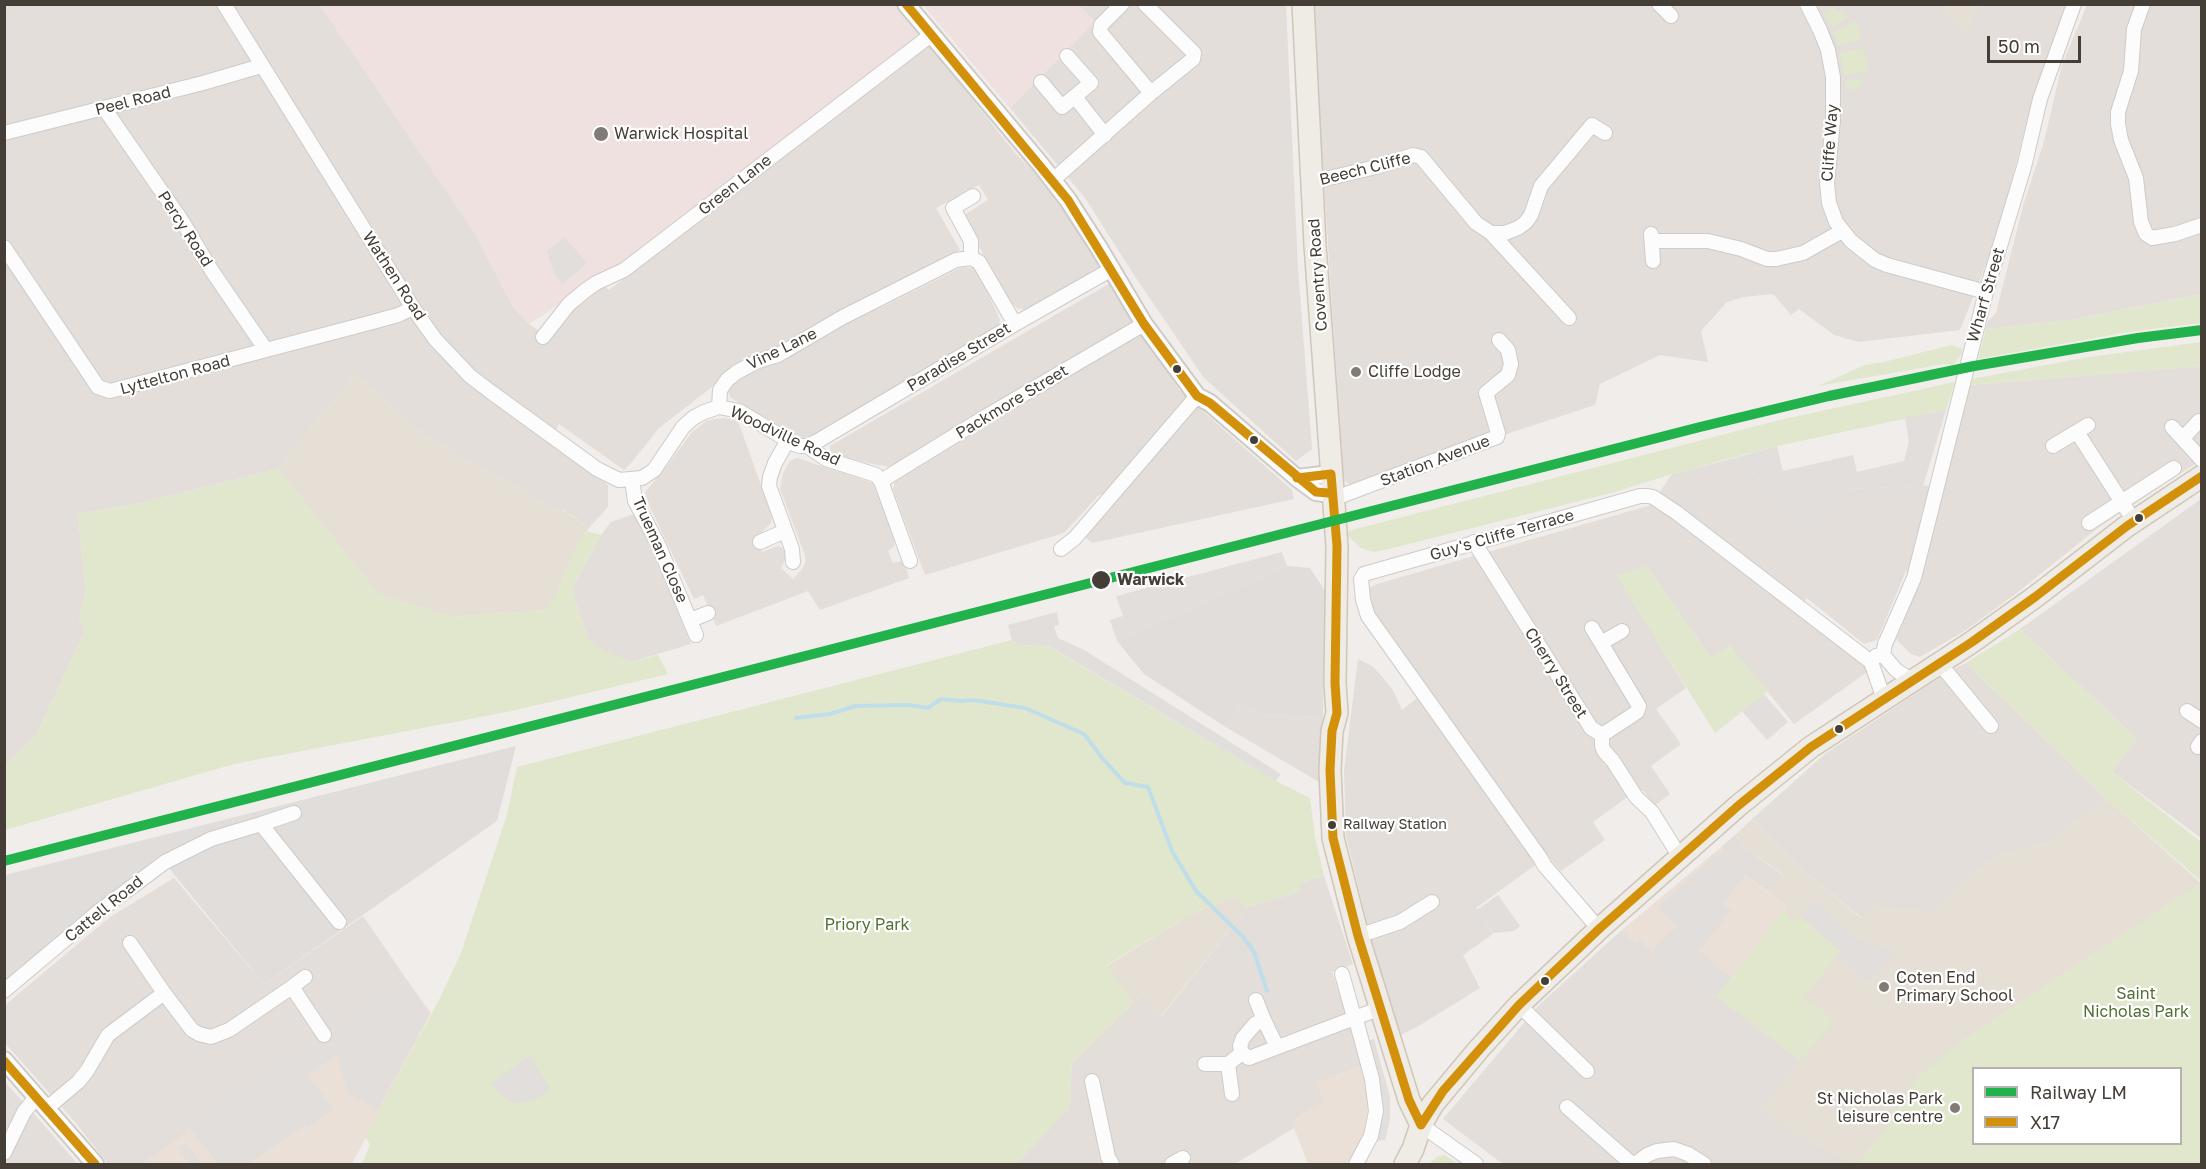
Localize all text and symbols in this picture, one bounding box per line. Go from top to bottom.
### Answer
scale bar [1990,24,2084,62]
text: 50 m [1998,35,2040,57]
street label: Peel Road [93,82,173,120]
street label: Cliffe Way [1818,104,1842,182]
place label: Warwick Hospital [614,124,748,144]
marker: Warwick Hospital [592,125,610,143]
street label: Beech Cliffe [1318,148,1412,190]
street label: Green Lane [695,151,775,219]
street label: Percy Road [153,188,217,270]
street label: Coventry Road [1304,218,1332,332]
street label: Wathen Road [358,228,430,324]
street label: Wharf Street [1963,245,2009,345]
street label: Paradise Street [904,318,1014,396]
street label: Vine Lane [744,324,820,374]
street label: Lyttelton Road [118,351,232,399]
street label: Packmore Street [952,361,1072,443]
place label: Cliffe Lodge [1368,362,1461,382]
unlabelled marker [1171,363,1183,375]
marker: Cliffe Lodge [1349,365,1363,379]
street label: Woodville Road [727,402,843,470]
street label: Station Avenue [1378,431,1492,491]
unlabelled marker [1248,434,1260,446]
street label: Trueman Close [628,494,692,606]
street label: Guy's Cliffe Terrace [1428,505,1576,565]
unlabelled marker [2133,512,2145,524]
marker: Warwick [1090,569,1112,591]
place label: Warwick [1117,570,1184,590]
street label: Cherry Street [1520,624,1592,722]
unlabelled marker [1833,723,1845,735]
place label: Railway Station [1343,817,1447,833]
marker: Railway Station [1326,819,1338,831]
street label: Cattell Road [61,872,147,946]
park label: Priory Park [825,915,909,935]
place label: Coten End Primary School [1896,968,2013,1006]
unlabelled marker [1539,975,1551,987]
marker: Coten End Primary School [1877,980,1891,994]
park label: Saint Nicholas Park [2083,984,2189,1022]
legend [1972,1067,2182,1145]
text: Railway LM [2030,1081,2127,1103]
place label: St Nicholas Park leisure centre [1817,1089,1943,1127]
marker: St Nicholas Park leisure centre [1948,1101,1962,1115]
text: X17 [2030,1111,2060,1133]

